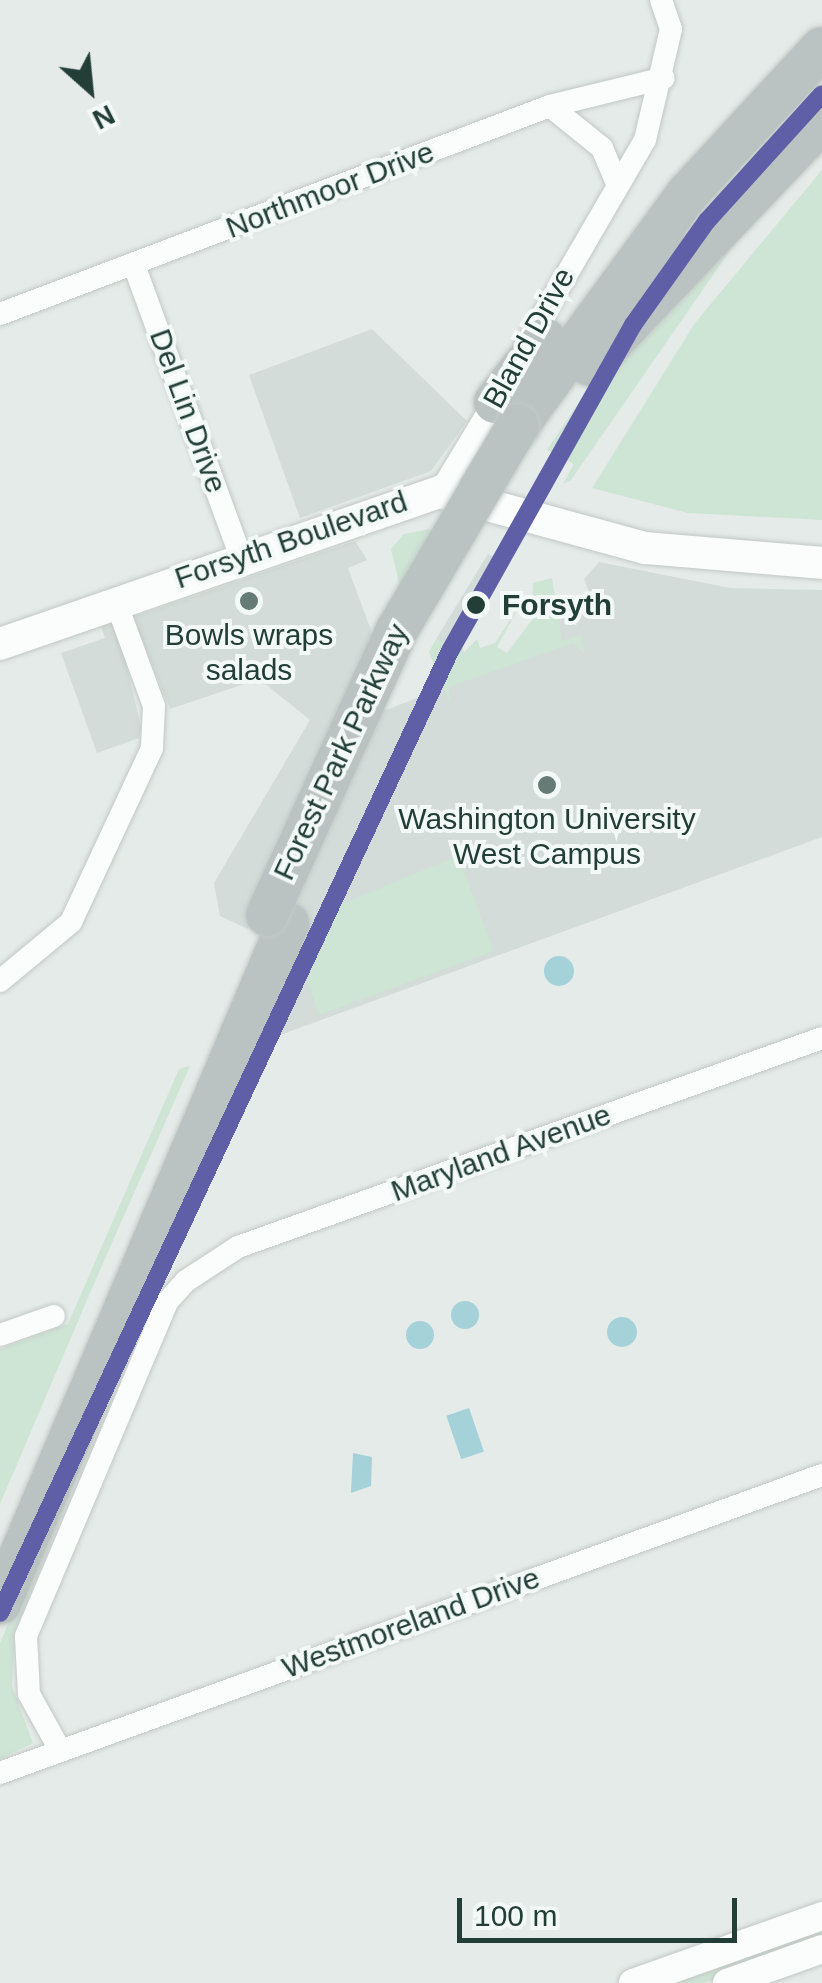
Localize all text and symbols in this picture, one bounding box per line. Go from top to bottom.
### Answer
north arrow [40,40,140,140]
text: N [88,99,120,136]
street label: Northmoor Drive [221,134,439,246]
street label: Bland Drive [476,261,582,415]
street label: Del Lin Drive [142,324,234,498]
street label: Forsyth Boulevard [170,483,412,597]
place label: Forsyth [502,587,612,623]
marker: Forsyth [459,588,493,622]
marker: Bowls wraps salads [238,590,260,612]
place label: Bowls wraps salads [165,617,333,688]
street label: Forest Park Parkway [266,618,416,886]
marker: Washington University West Campus [536,774,558,796]
place label: Washington University West Campus [398,801,696,872]
street label: Maryland Avenue [385,1096,617,1210]
street label: Westmoreland Drive [277,1560,545,1686]
scale bar [462,1878,742,1940]
text: 100 m [474,1899,557,1932]

